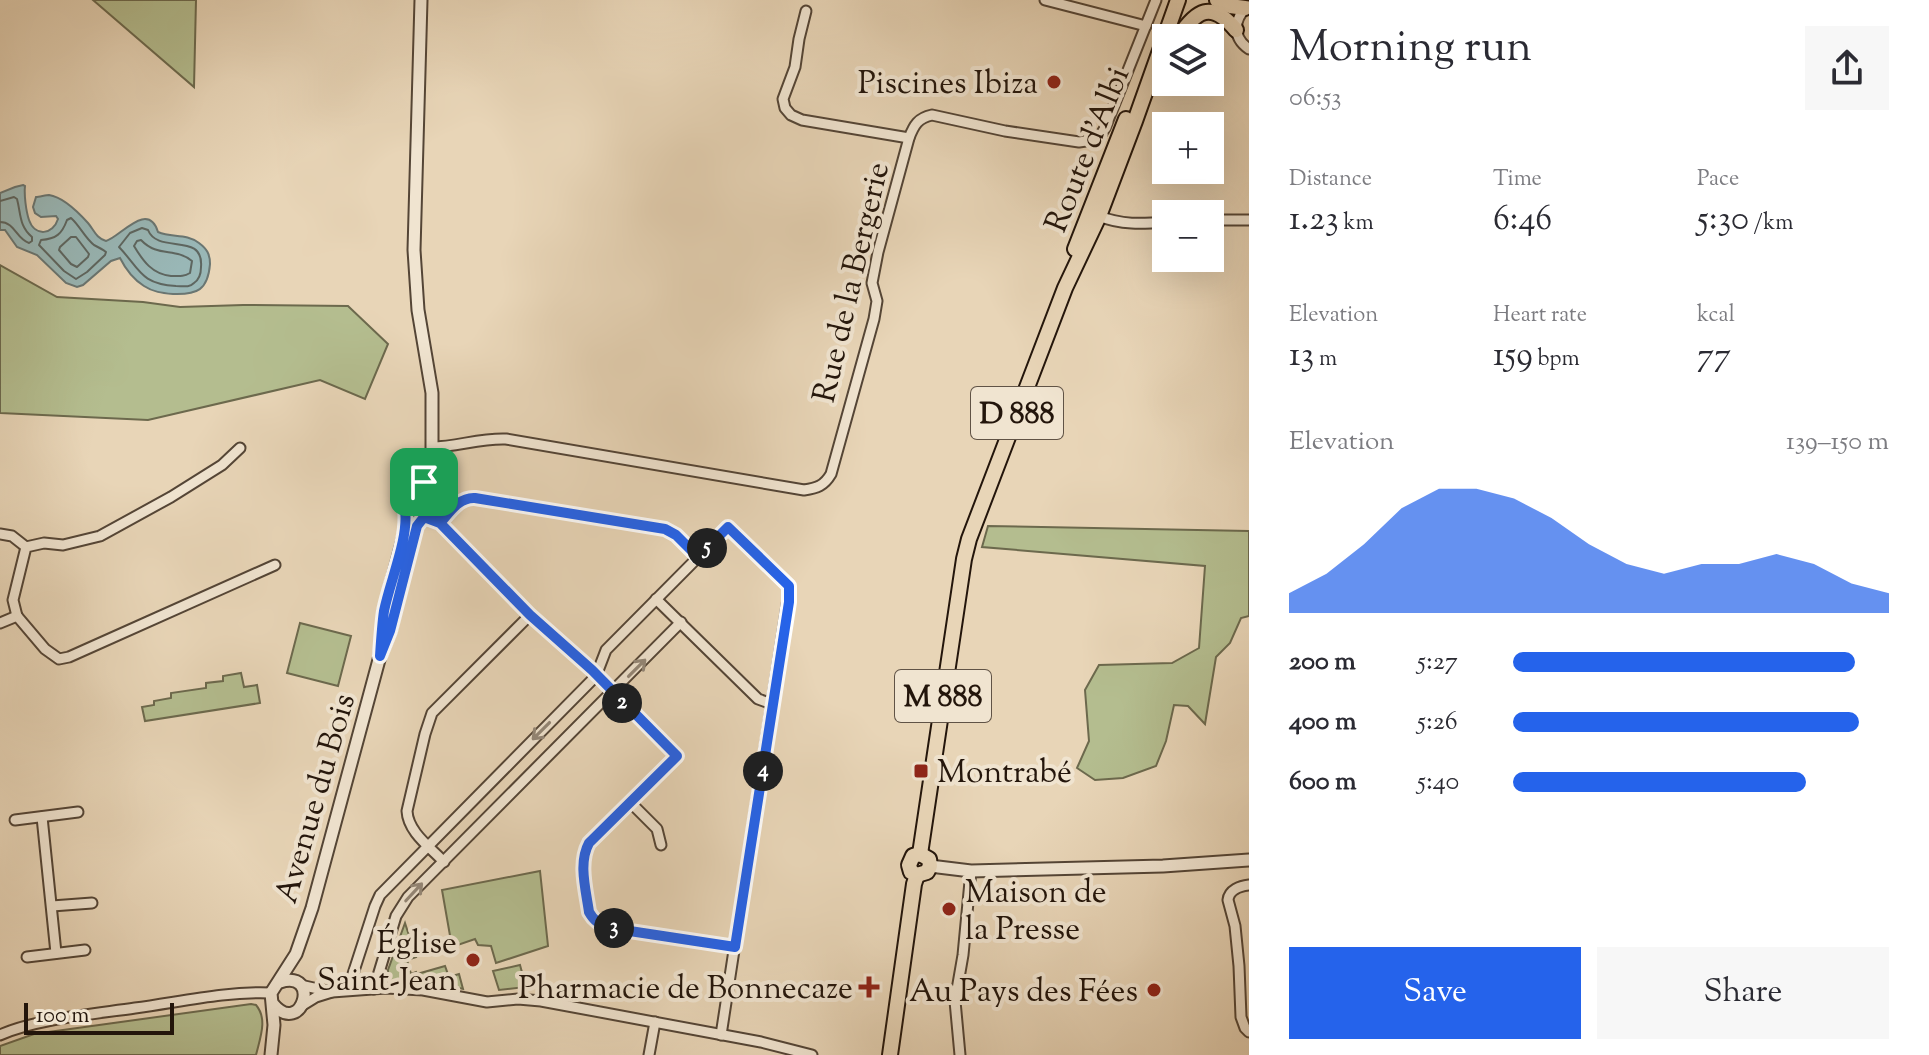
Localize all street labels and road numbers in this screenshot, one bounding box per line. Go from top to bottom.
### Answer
street label: Route d'Albi [1035,60,1143,240]
street label: Rue de la Bergerie [803,158,903,407]
road number: D 888 [971,387,1063,439]
road number: M 888 [895,670,991,722]
street label: Avenue du Bois [265,689,369,909]

